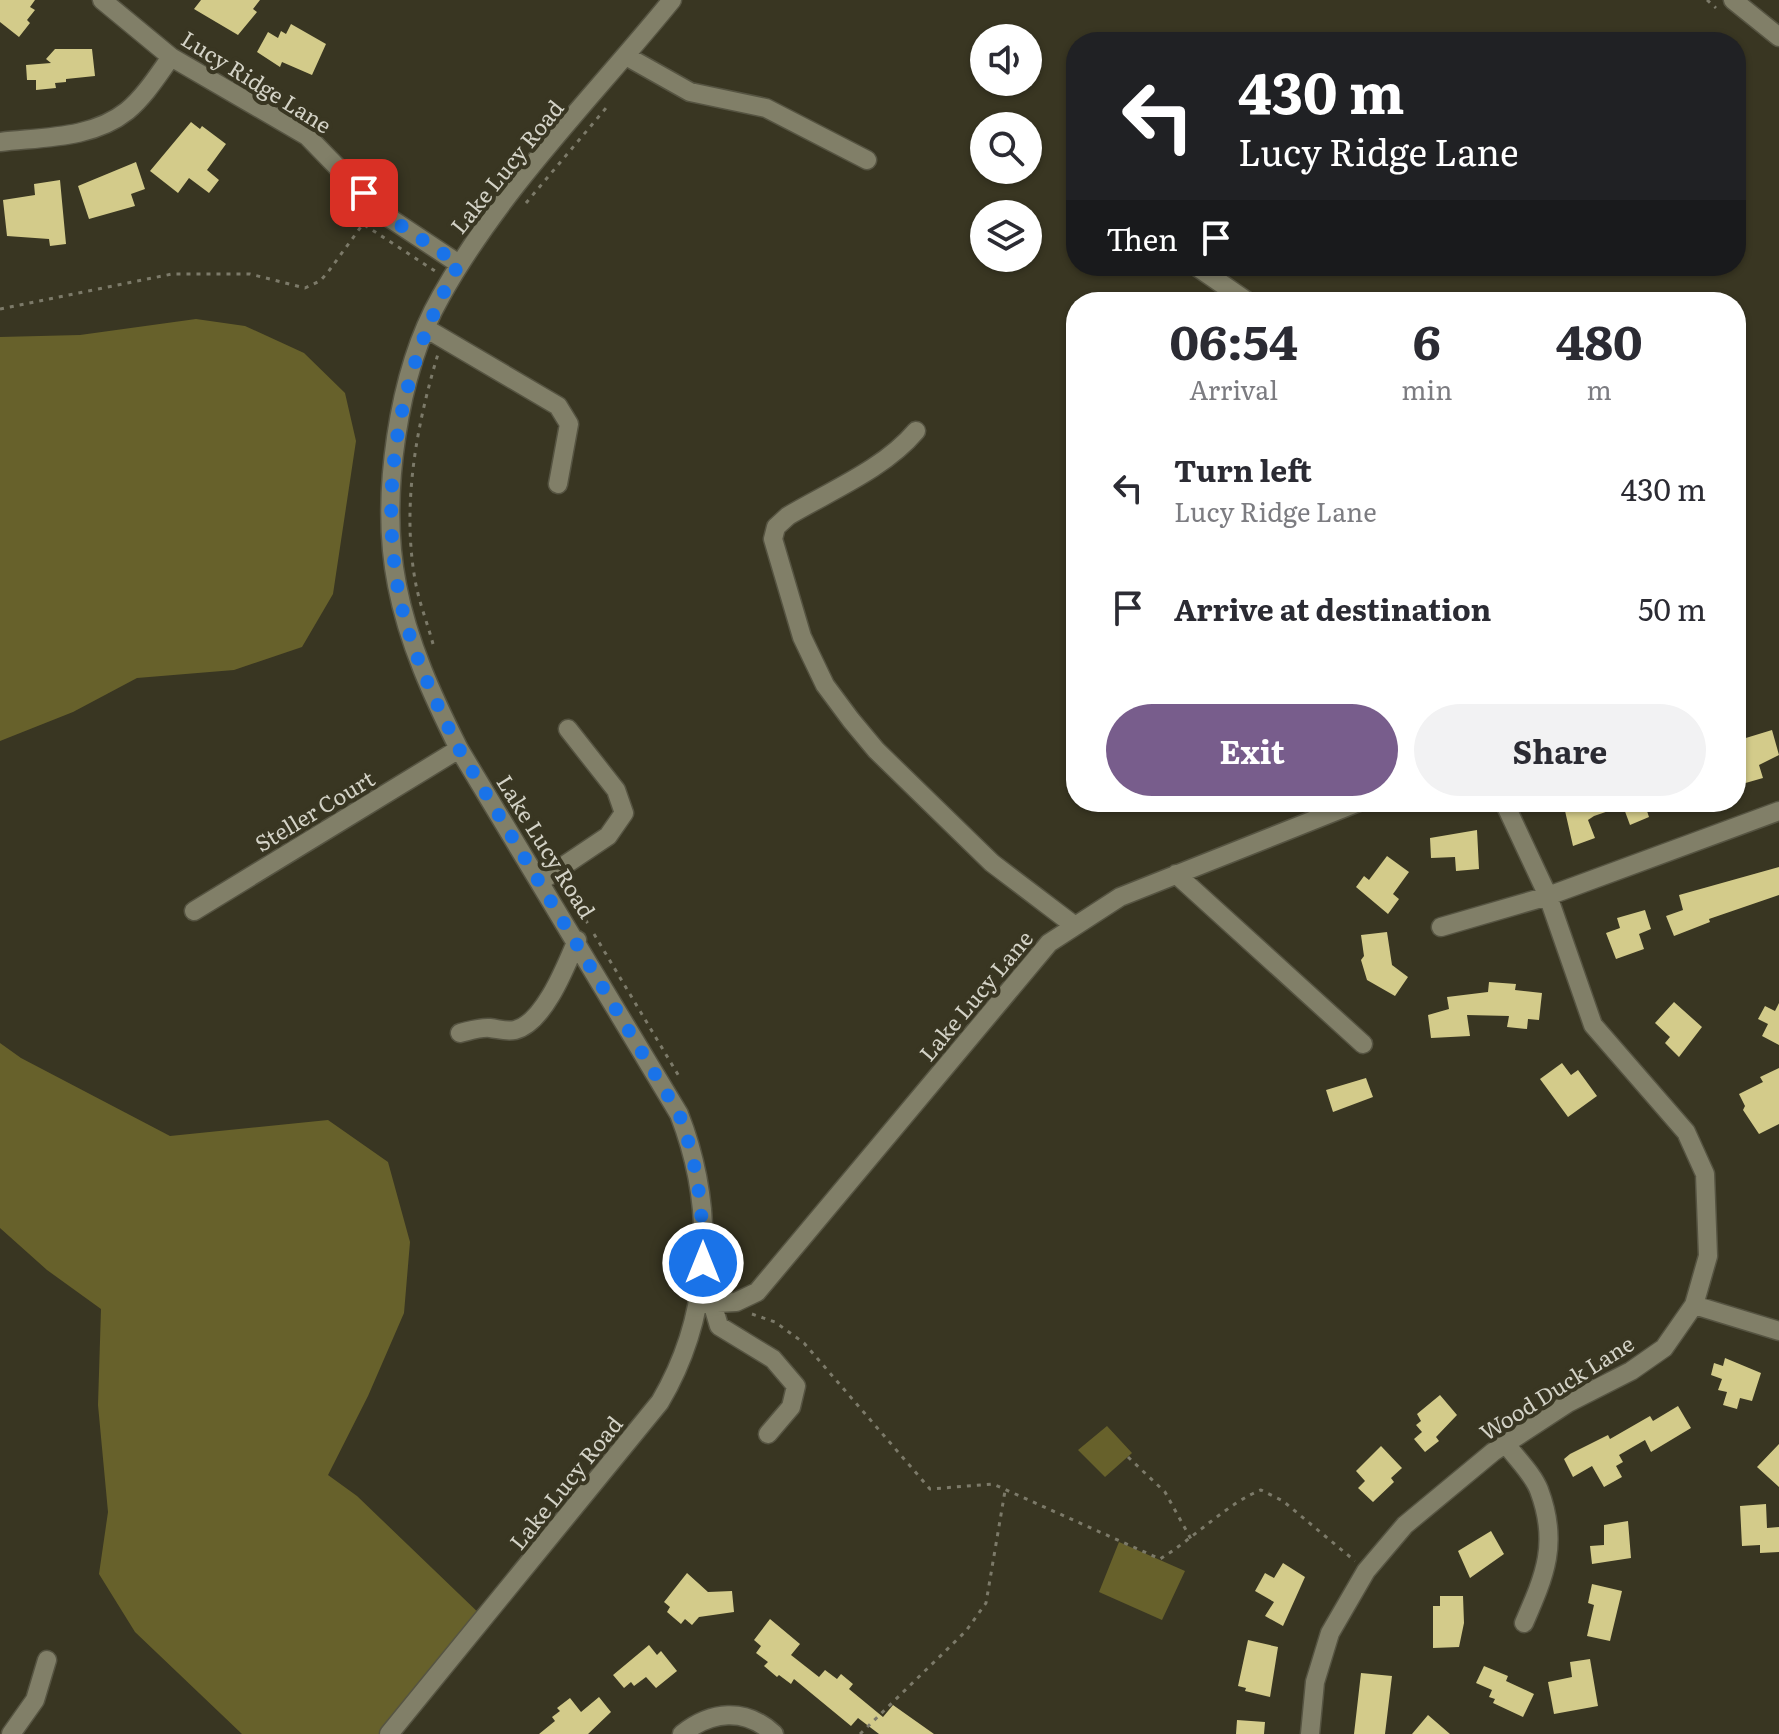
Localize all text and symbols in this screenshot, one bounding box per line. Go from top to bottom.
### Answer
street label: Lucy Ridge Lane [176,22,338,140]
map controls [970,24,1042,272]
button: sound [970,24,1042,96]
text: 430 m [1238,48,1405,131]
icon: left [1106,64,1210,168]
street label: Lake Lucy Road [442,92,570,240]
button: search [970,112,1042,184]
text: Lucy Ridge Lane [1238,124,1519,177]
pin [330,159,398,227]
icon: arrive [342,171,386,215]
button: layers [970,200,1042,272]
text: Then [1106,216,1178,260]
icon: arrive [1194,216,1238,260]
text: 06:54 [1169,304,1298,375]
text: 6 [1413,304,1441,375]
text: 480 [1556,304,1643,375]
text: Arrival [1189,369,1278,408]
text: min [1401,369,1452,408]
text: m [1587,369,1612,408]
text: Turn left [1174,447,1312,491]
icon: left [1106,466,1150,510]
text: 430 m [1621,466,1706,510]
text: Lucy Ridge Lane [1174,491,1377,530]
icon: arrive [1106,586,1150,630]
text: Arrive at destination [1174,586,1491,630]
text: 50 m [1638,586,1706,630]
button: Exit [1106,704,1398,796]
button: Share [1414,704,1706,796]
street label: Steller Court [248,761,380,859]
street label: Lake Lucy Road [490,768,604,924]
street label: Lake Lucy Lane [910,922,1040,1068]
position arrow [661,1221,745,1305]
street label: Wood Duck Lane [1472,1326,1640,1448]
street label: Lake Lucy Road [501,1408,629,1556]

